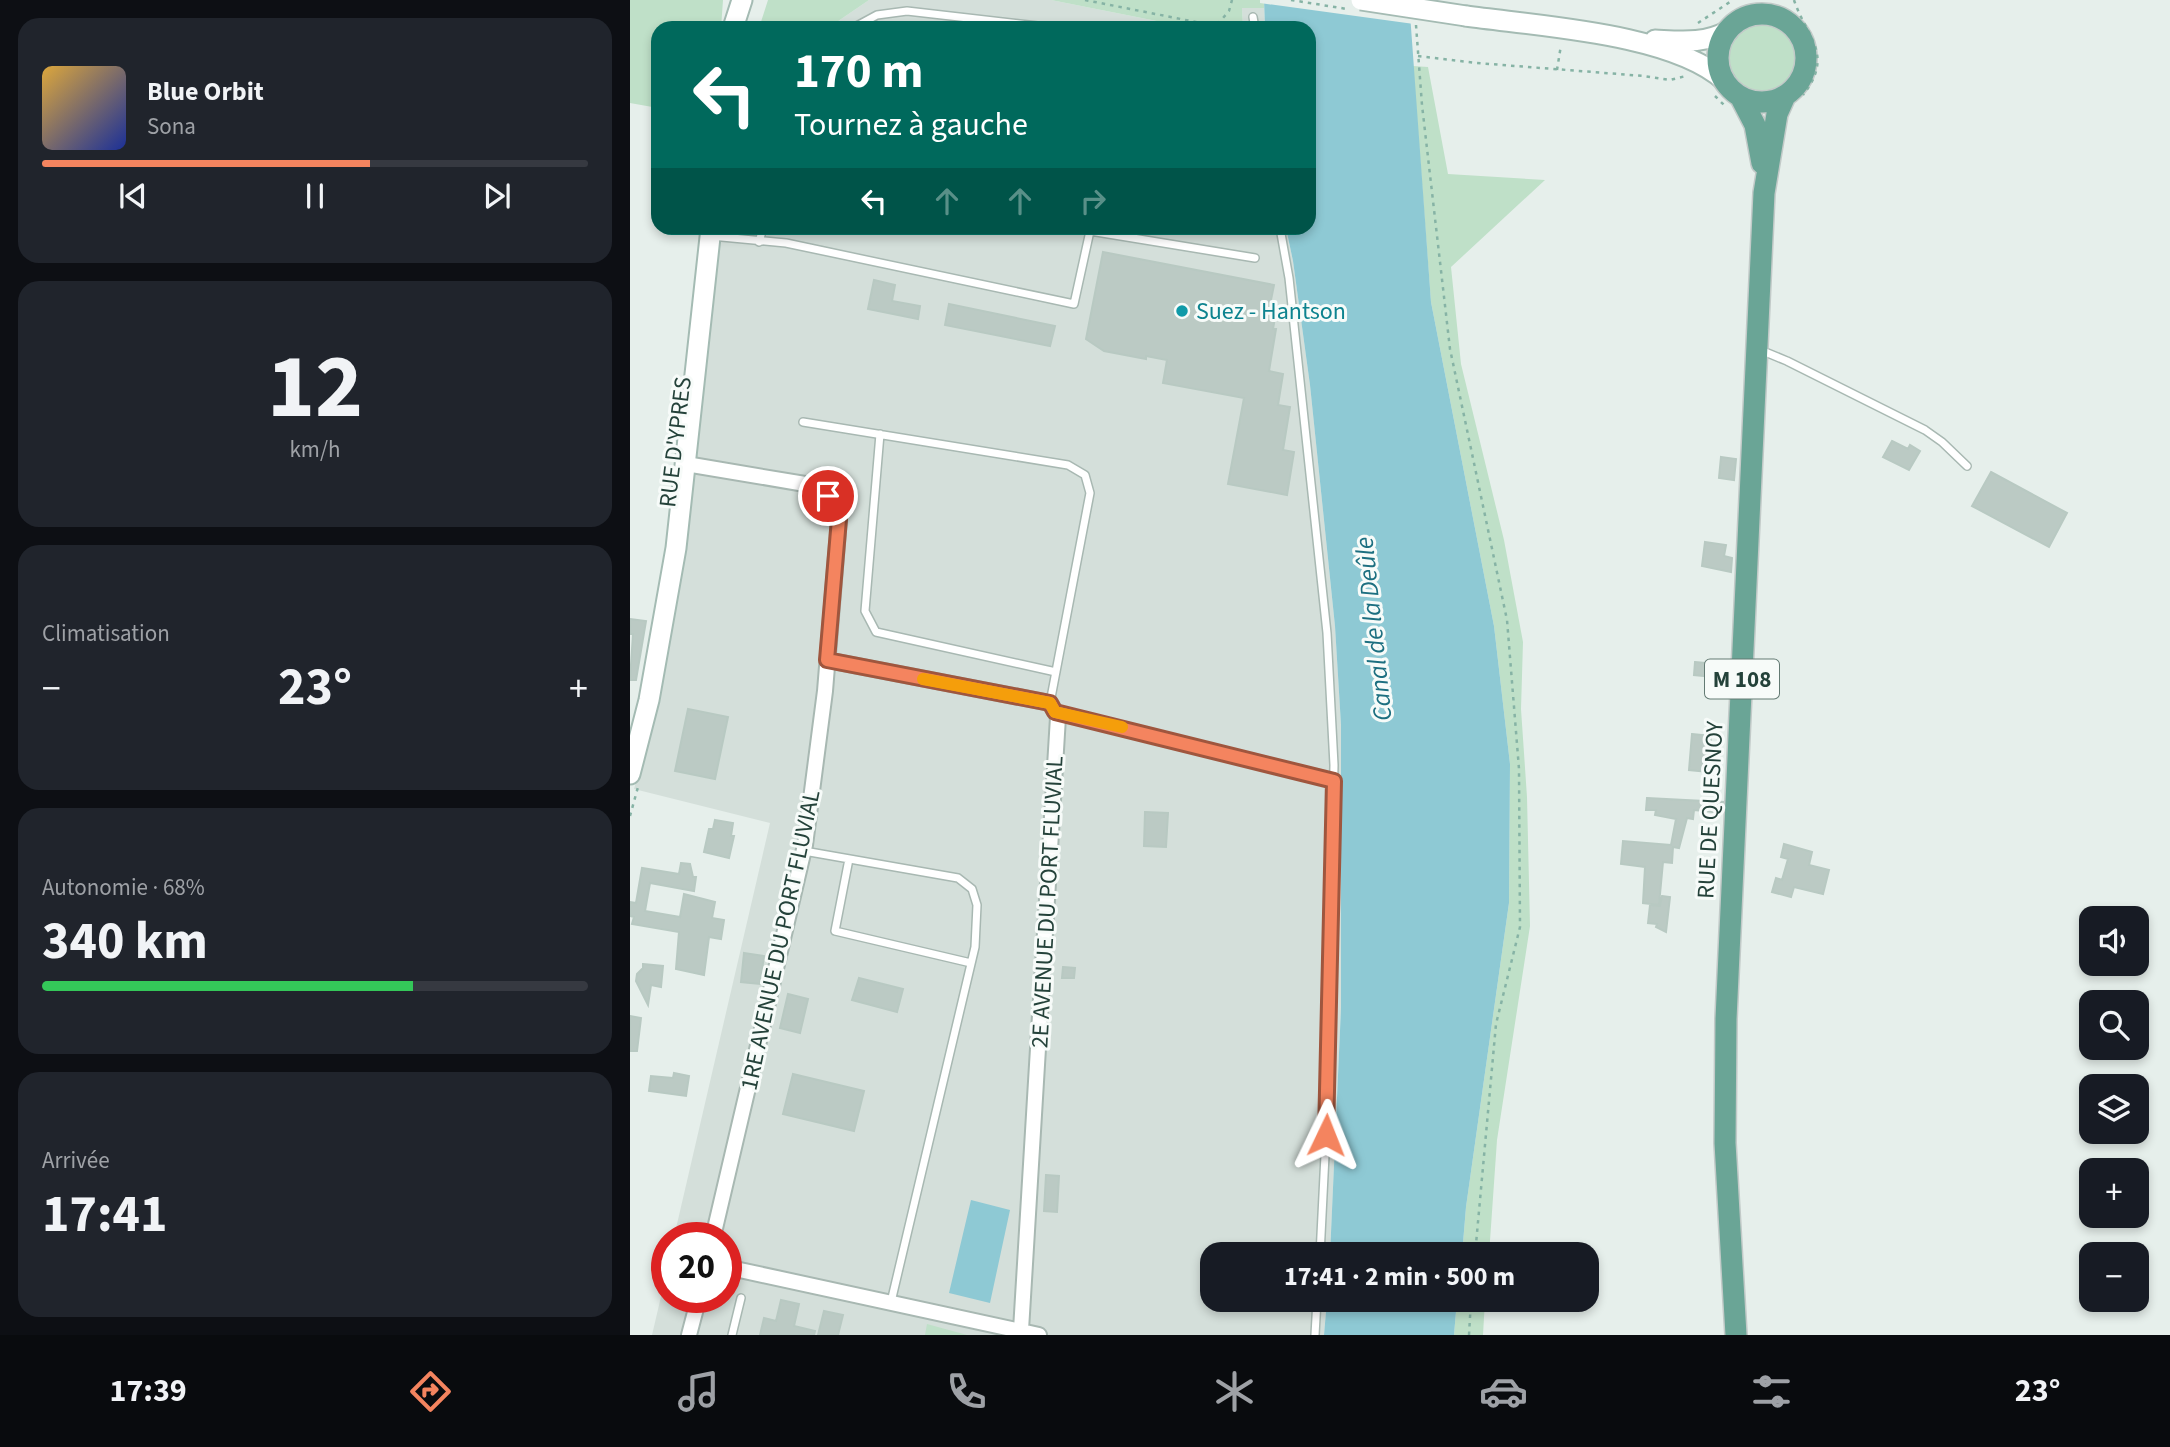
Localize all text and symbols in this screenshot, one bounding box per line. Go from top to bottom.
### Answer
text: 170 m [794,37,923,107]
icon: left [679,49,770,140]
text: Blue Orbit [147,73,264,110]
text: Tournez à gauche [794,102,1028,148]
text: Sona [147,110,196,143]
icon: previous [114,177,152,215]
icon: pause [296,177,334,215]
icon: next [478,177,516,215]
icon: left [855,182,893,220]
icon: ahead [928,182,966,220]
icon: ahead [1001,182,1039,220]
icon: right [1074,182,1112,220]
place label: Suez - Hantson [1196,294,1346,329]
marker: Suez - Hantson [1174,303,1190,319]
text: 12 [267,323,363,452]
street label: RUE D'YPRES [650,375,701,509]
text: km/h [289,433,341,466]
pin [798,466,858,526]
icon: arrive [809,477,847,515]
water label: Canal de la Deûle [1345,535,1402,723]
text: Climatisation [42,617,170,650]
text: 23° [278,651,352,725]
road number: M 108 [1705,660,1779,698]
text: − [42,662,61,716]
text: + [569,662,588,716]
street label: RUE DE QUESNOY [1688,720,1733,900]
street label: 2E AVENUE DU PORT FLUVIAL [1022,755,1073,1049]
street label: 1RE AVENUE DU PORT FLUVIAL [732,786,830,1094]
text: Autonomie · 68% [42,871,205,904]
text: 340 km [42,905,208,979]
map controls [2079,906,2149,1312]
button: sound [2079,906,2149,976]
button: search [2079,990,2149,1060]
button: layers [2079,1074,2149,1144]
position arrow [1289,1098,1363,1172]
text: Arrivée [42,1144,110,1177]
button: + [2079,1158,2149,1228]
text: 17:41 [42,1178,167,1252]
speed limit sign: 20 [651,1222,742,1313]
button: − [2079,1242,2149,1312]
text: 17:41 · 2 min · 500 m [1284,1258,1515,1295]
icon: directions [406,1367,455,1416]
icon: music [674,1367,723,1416]
icon: phone [942,1367,991,1416]
icon: climate [1210,1367,1259,1416]
icon: car [1479,1367,1528,1416]
icon: filters [1747,1367,1796,1416]
text: 17:39 [110,1368,187,1414]
text: 23° [2015,1368,2060,1414]

